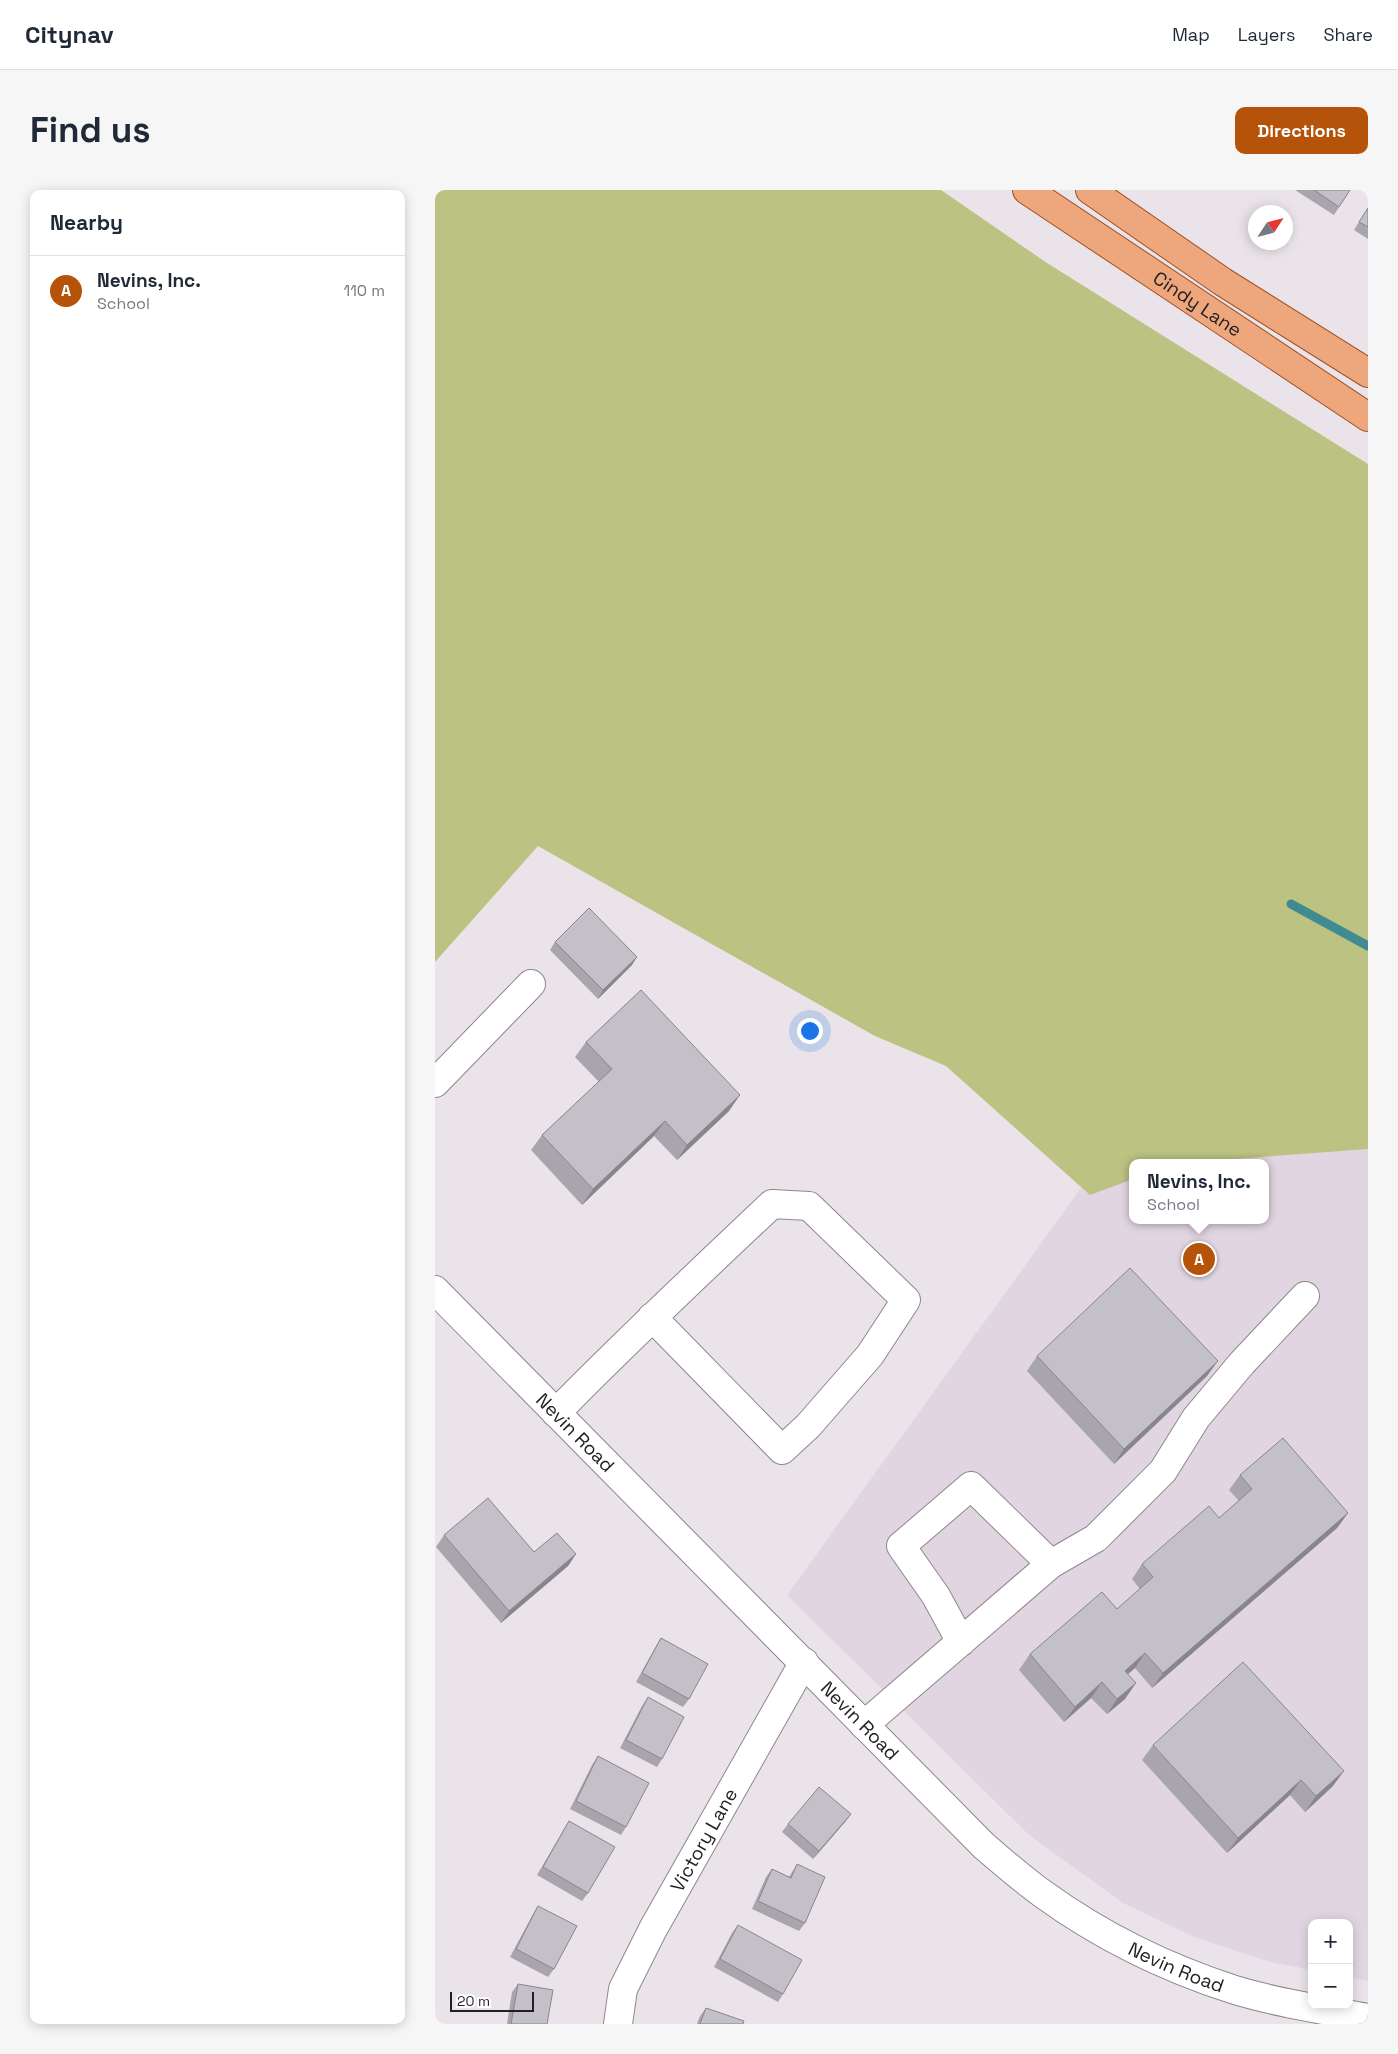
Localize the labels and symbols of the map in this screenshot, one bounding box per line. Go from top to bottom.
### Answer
north arrow [1248,205,1293,250]
street label: Cindy Lane [1148,265,1247,342]
your location [797,1018,823,1044]
pin: A [1183,1240,1215,1278]
street label: Nevin Road [531,1387,620,1477]
street label: Nevin Road [815,1676,905,1765]
street label: Victory Lane [664,1783,743,1896]
street label: Nevin Road [1124,1936,1227,1998]
scale bar [450,1989,534,2012]

